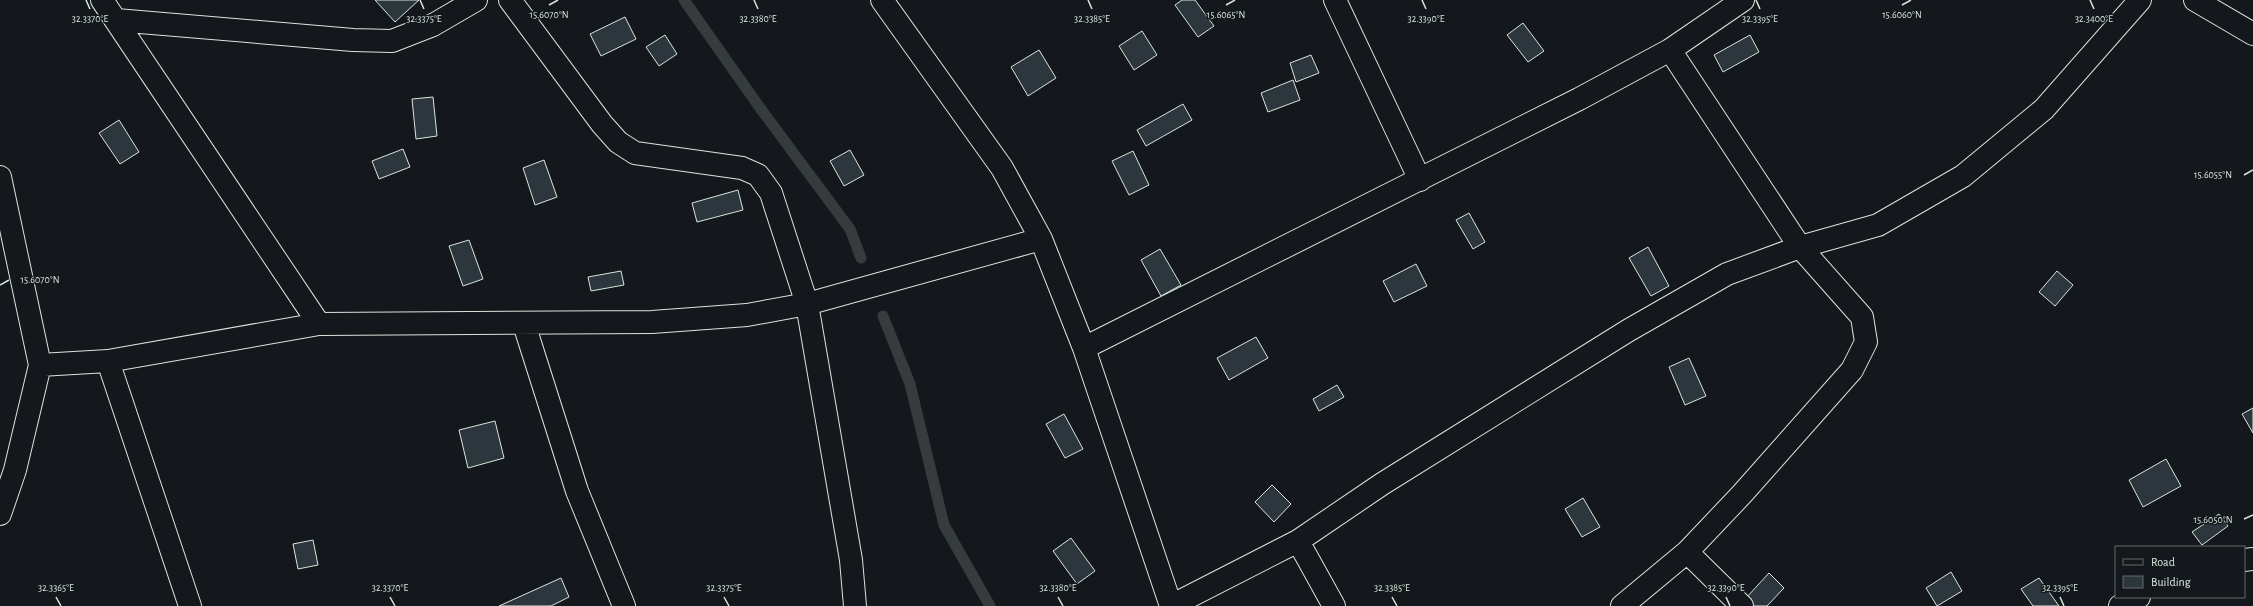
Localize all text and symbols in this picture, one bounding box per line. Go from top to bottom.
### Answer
text: 15.6070°N [529,10,569,20]
text: 15.6065°N [1207,10,1245,20]
text: 15.6060°N [1882,10,1922,20]
text: 32.3370°E [72,14,108,24]
text: 32.3375°E [406,14,442,24]
text: 32.3380°E [740,14,777,24]
text: 32.3385°E [1074,14,1110,24]
text: 32.3390°E [1408,14,1445,24]
text: 32.3395°E [1742,14,1778,24]
text: 32.3400°E [2075,14,2113,24]
text: 15.6055°N [2194,170,2232,180]
text: 15.6070°N [20,275,60,285]
text: 15.6050°N [2193,515,2233,525]
legend [2115,546,2245,598]
text: Road [2151,556,2175,568]
text: Building [2151,576,2191,588]
text: 32.3365°E [38,583,74,593]
text: 32.3370°E [372,583,408,593]
text: 32.3375°E [706,583,742,593]
text: 32.3380°E [1040,583,1077,593]
text: 32.3385°E [1374,583,1410,593]
text: 32.3390°E [1708,583,1745,593]
text: 32.3395°E [2042,583,2078,593]

